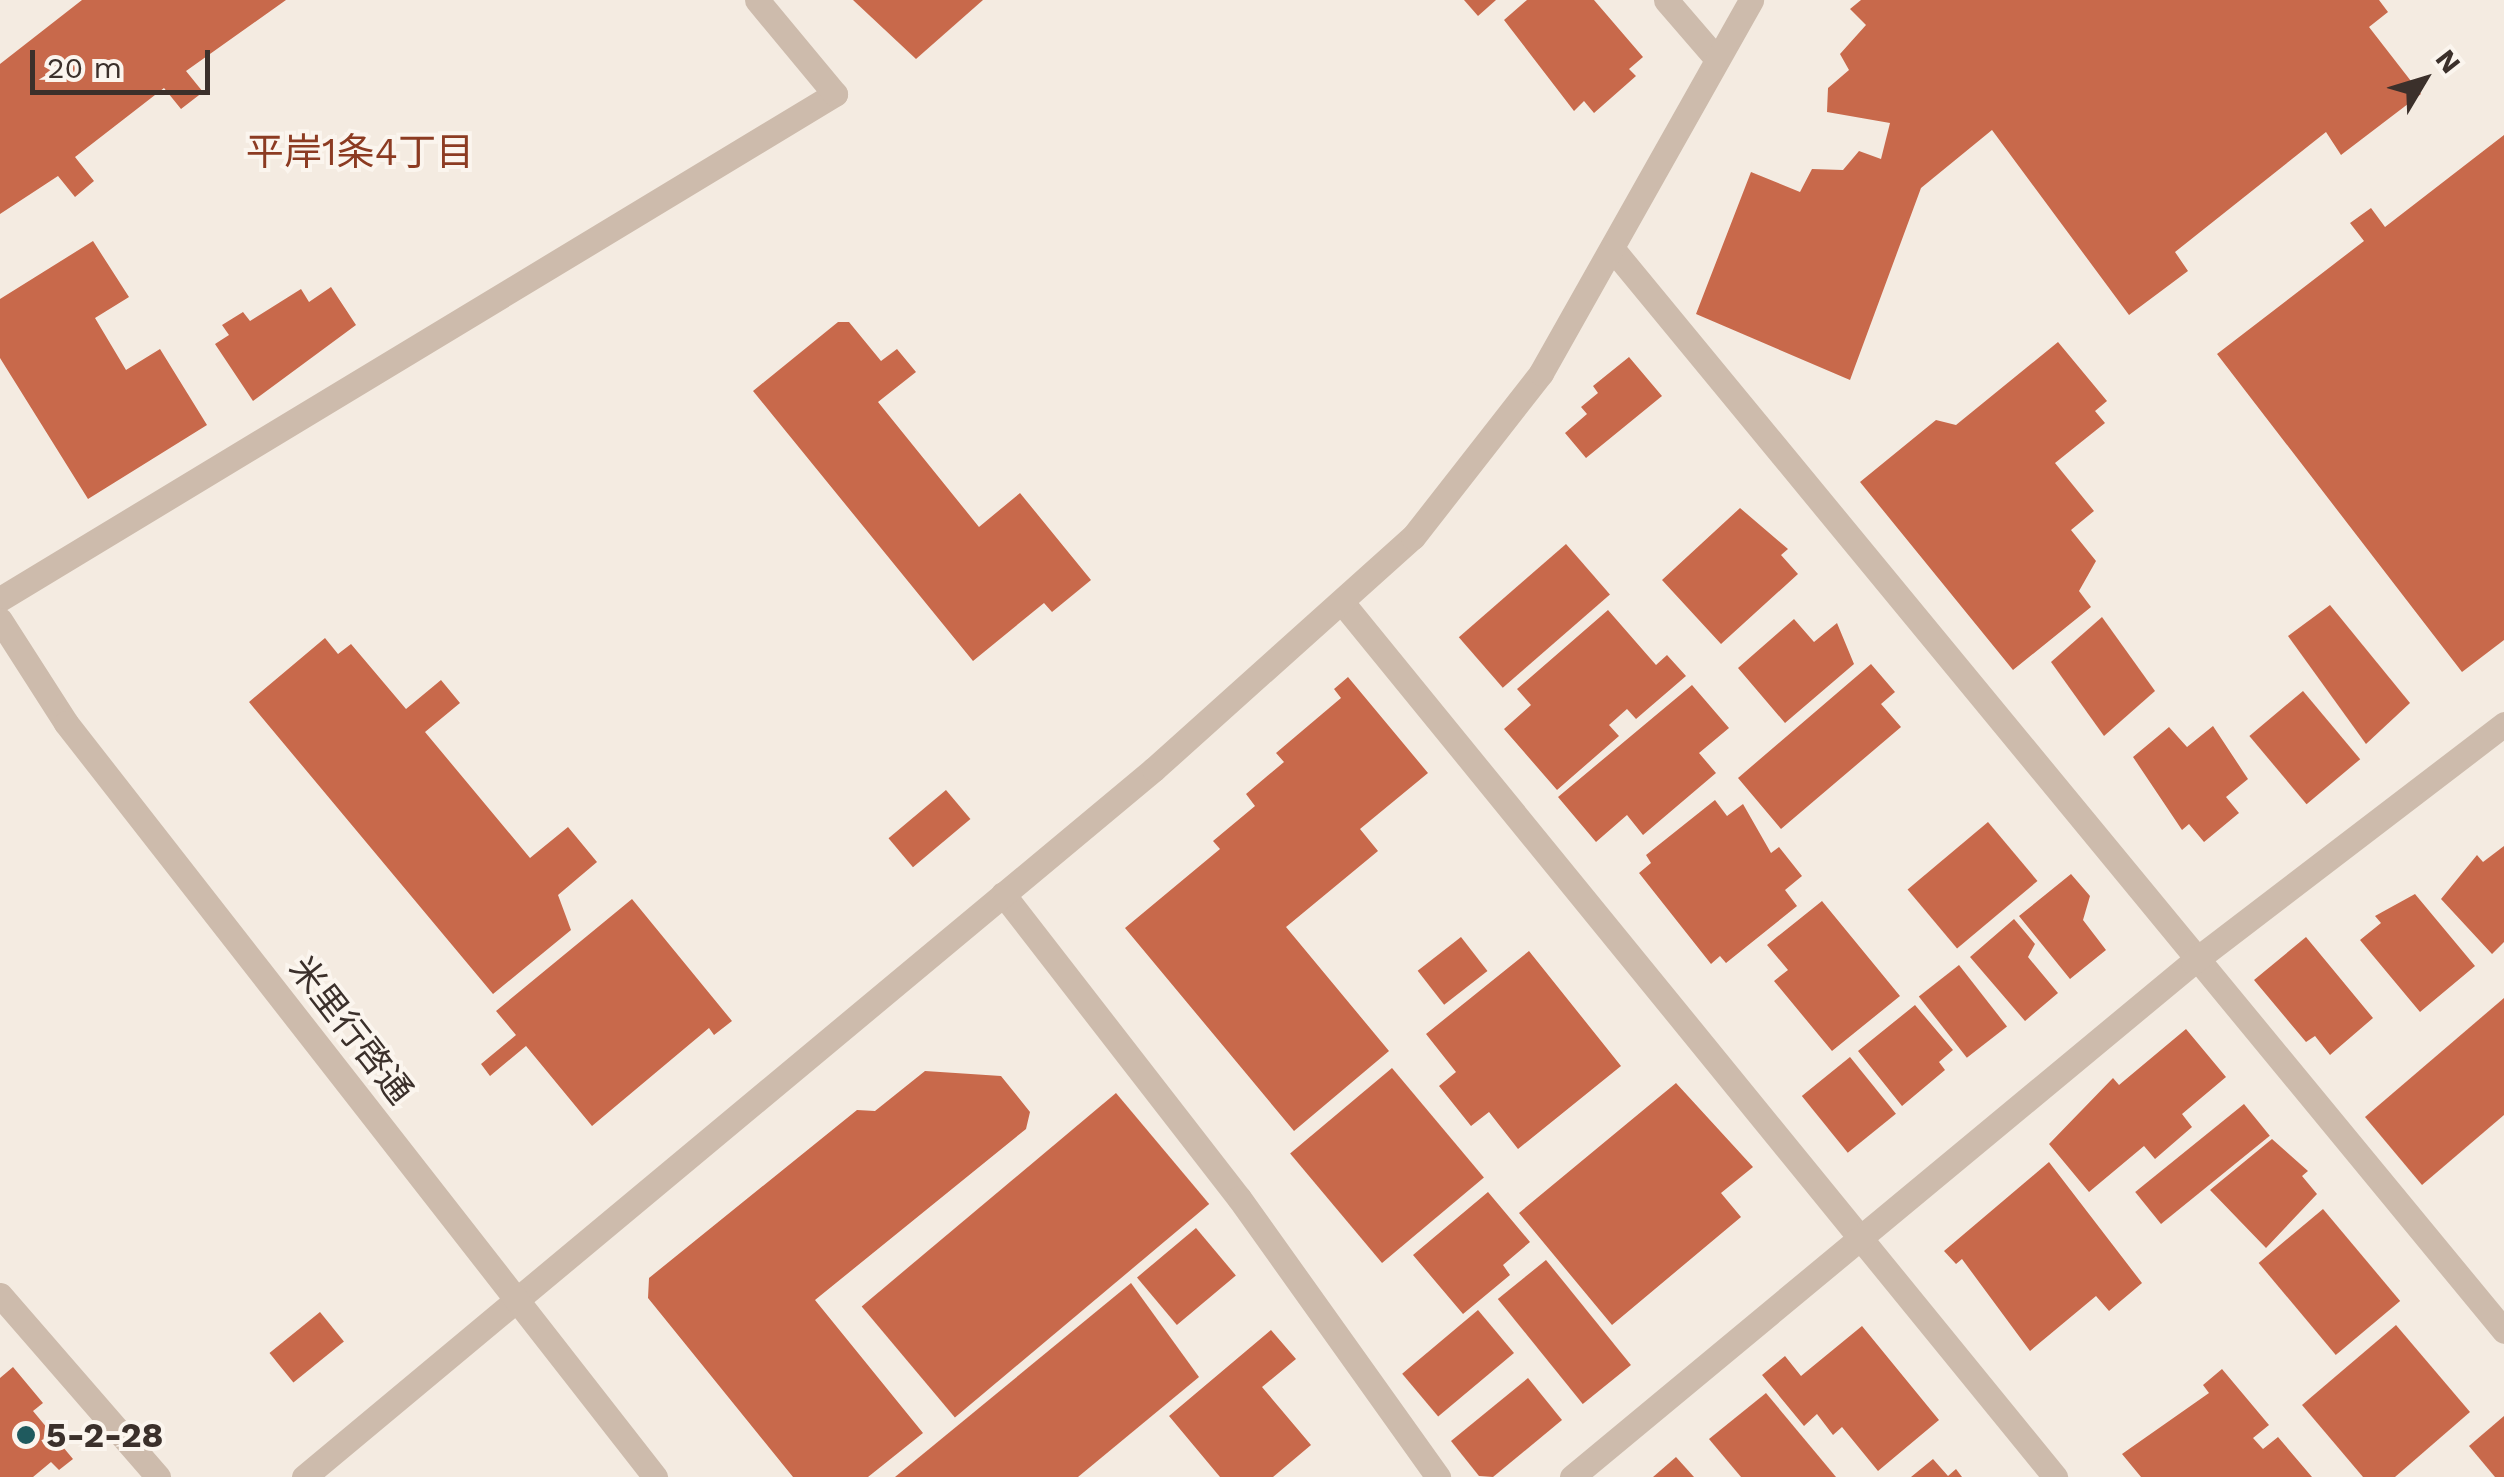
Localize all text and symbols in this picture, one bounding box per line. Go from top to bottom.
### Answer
scale bar [35,30,215,92]
north arrow [2374,30,2474,130]
text: N [2429,43,2467,80]
text: 20 m [47,50,122,85]
district label: 平岸1条4丁目 [246,130,474,176]
street label: 米里行啓通 [281,948,421,1112]
place label: 5-2-28 [46,1414,164,1456]
marker: 5-2-28 [15,1424,37,1446]

